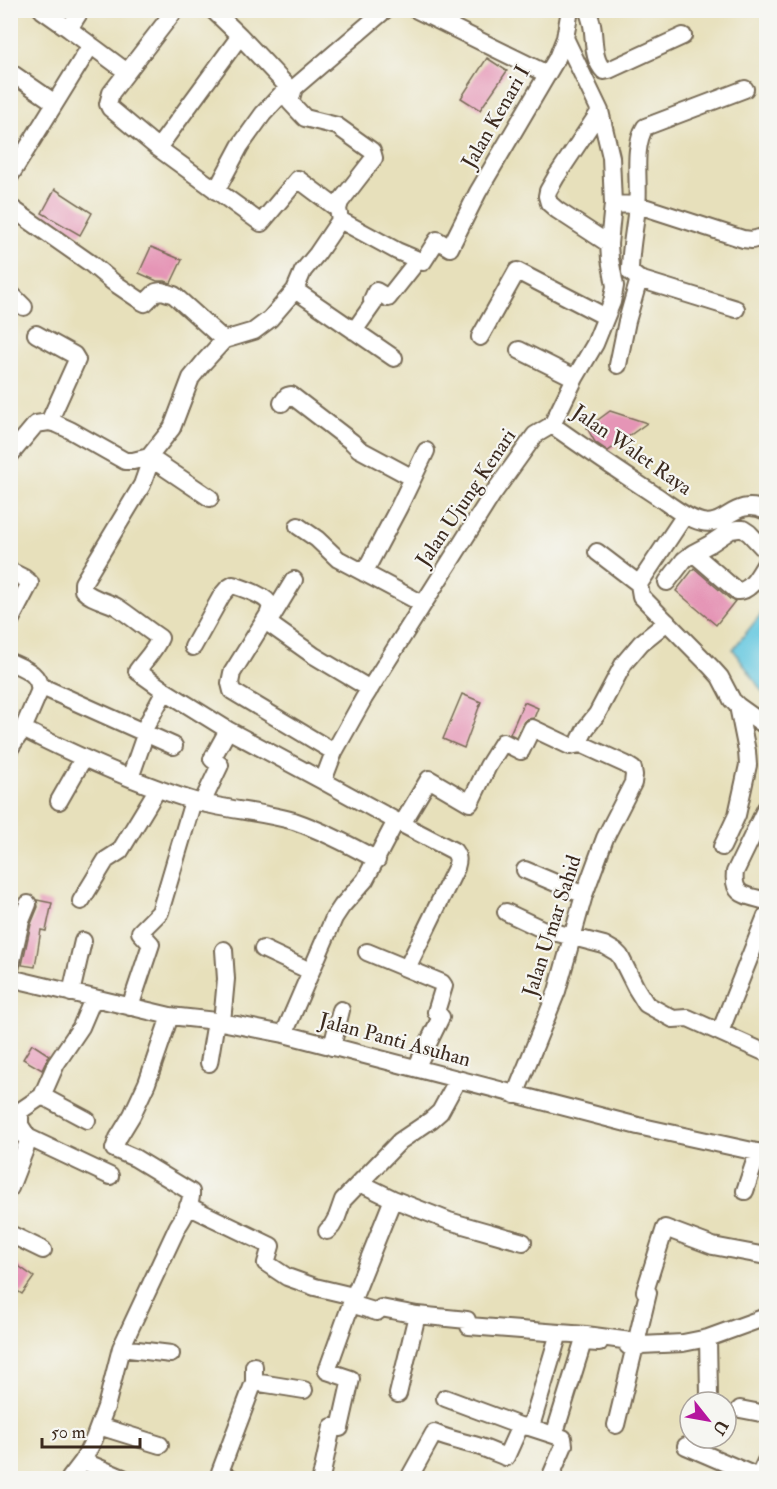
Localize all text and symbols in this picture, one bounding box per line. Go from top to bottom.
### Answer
street label: Jalan Kenari I [455,60,536,174]
street label: Jalan Walet Raya [566,398,698,502]
street label: Jalan Ujung Kenari [409,423,522,573]
street label: Jalan Umar Sahid [516,851,588,1001]
street label: Jalan Panti Asuhan [315,1007,474,1073]
north arrow [678,1390,738,1450]
scale bar [42,1411,140,1449]
text: U [708,1416,732,1439]
text: 50 m [51,1421,86,1444]

